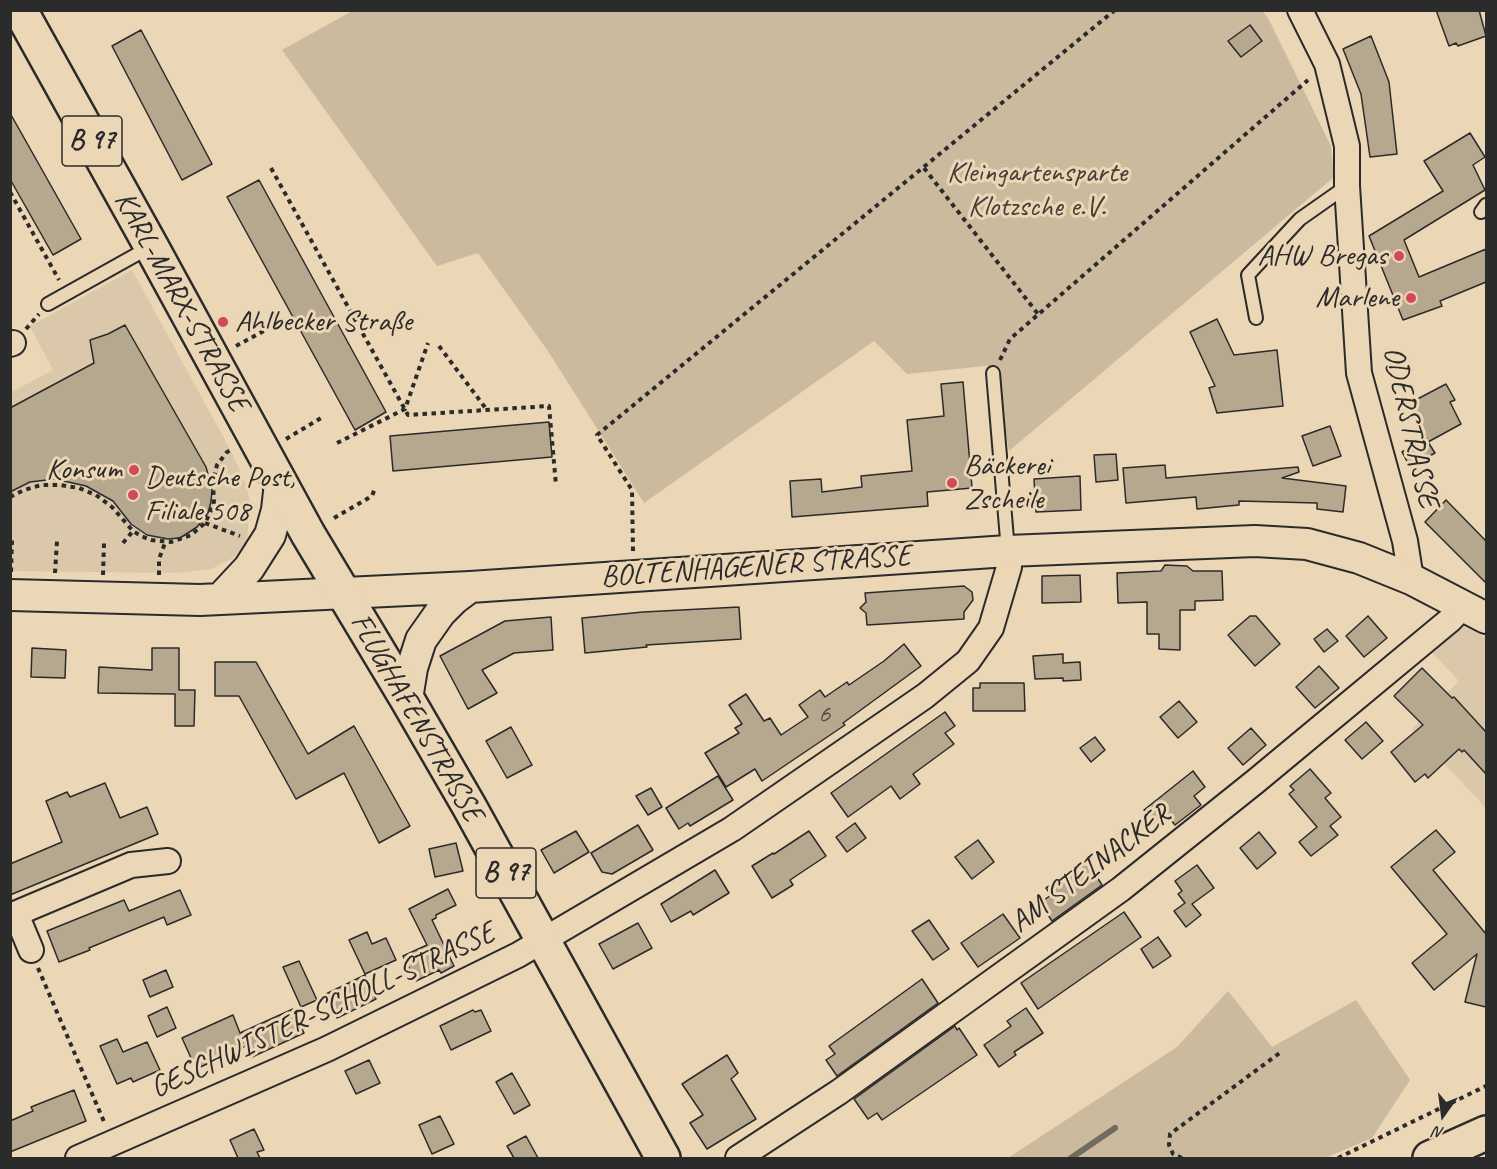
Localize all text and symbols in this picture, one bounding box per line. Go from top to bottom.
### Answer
road number: B 97 [62,116,122,166]
park label: Kleingartensparte Klotzsche e.V. [947,155,1127,225]
street label: KARL-MARX-STRASSE [106,186,256,418]
place label: AHW Bregas [1257,238,1387,274]
marker: AHW Bregas [1392,249,1406,263]
place label: Marlene [1315,280,1399,316]
marker: Marlene [1404,291,1418,305]
place label: Ahlbecker Straße [235,304,412,340]
marker: Ahlbecker Straße [216,315,230,329]
street label: ODERSTRASSE [1374,343,1446,511]
place label: Bäckerei Zscheile [964,448,1050,518]
place label: Konsum [46,452,122,488]
place label: Deutsche Post, Filiale 508 [145,460,295,530]
marker: Konsum [127,463,141,477]
marker: Bäckerei Zscheile [945,476,959,490]
marker: Deutsche Post, Filiale 508 [126,488,140,502]
street label: BOLTENHAGENER STRASSE [600,538,912,596]
street label: FLUGHAFENSTRASSE [342,607,490,829]
house number: 6 [818,699,830,731]
street label: AM STEINACKER [1004,797,1178,941]
road number: B 97 [476,848,536,898]
street label: GESCHWISTER-SCHOLL-STRASSE [145,915,501,1107]
north arrow [1413,1085,1473,1145]
text: N [1431,1122,1446,1143]

